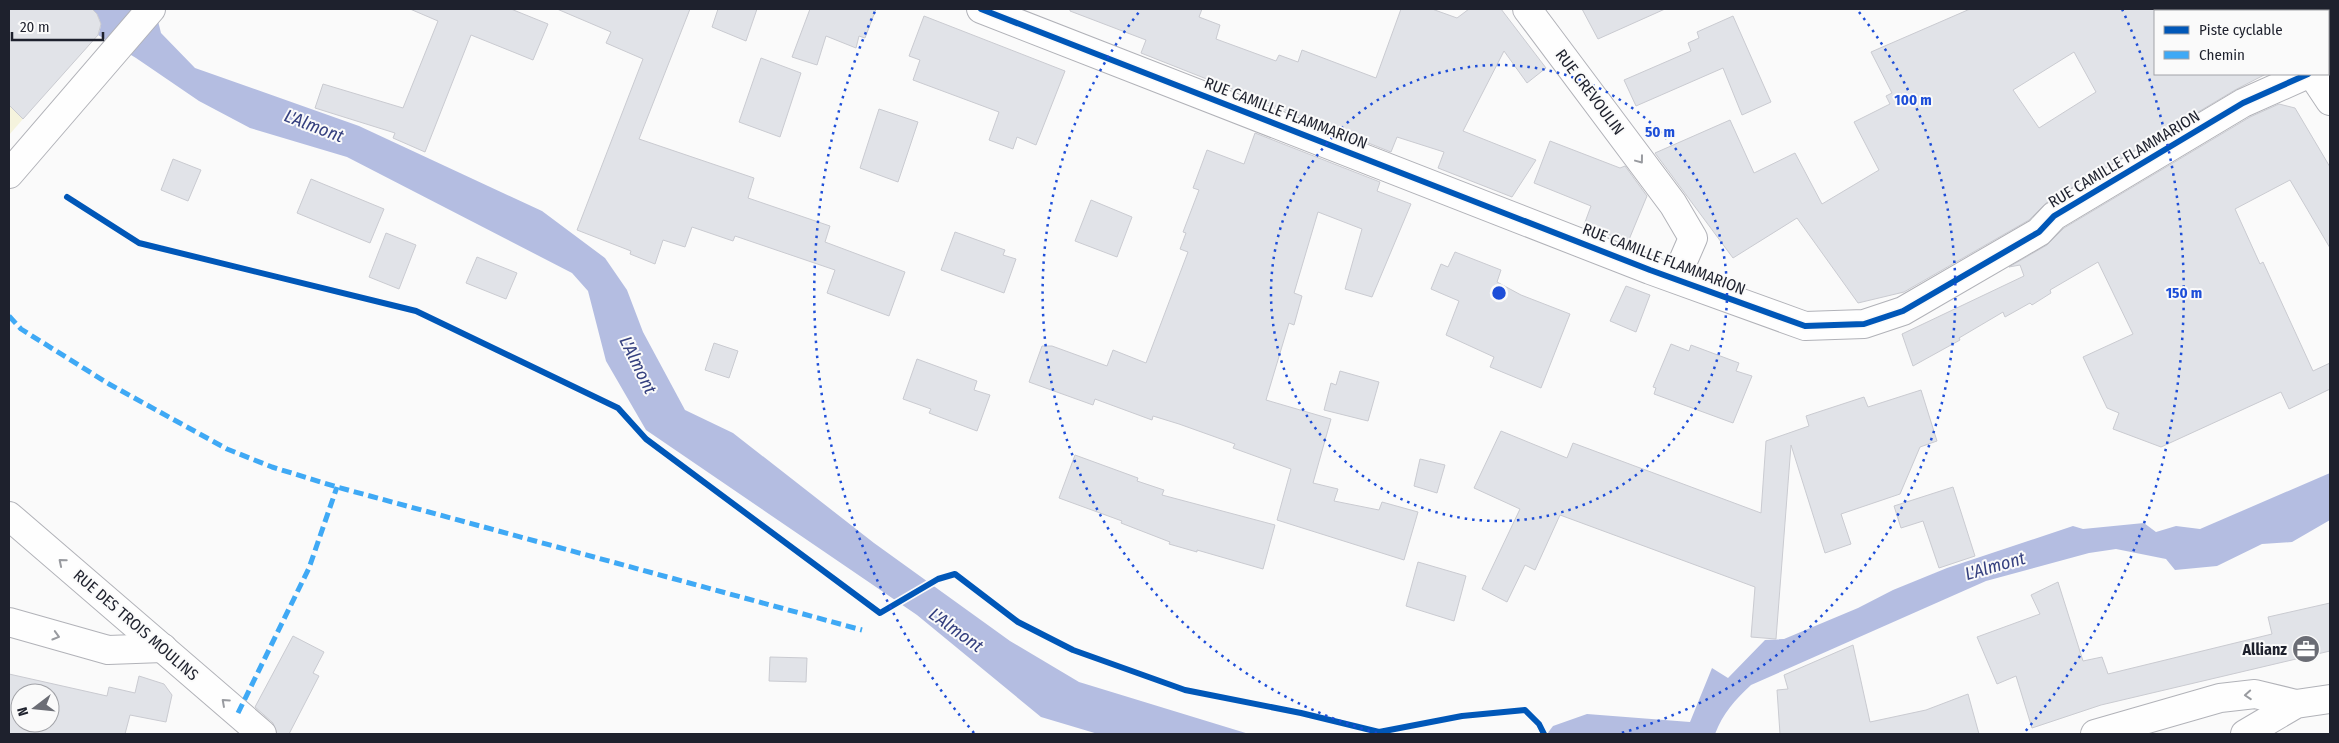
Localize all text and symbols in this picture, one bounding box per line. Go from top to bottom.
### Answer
scale bar [12,10,104,42]
legend [2154,10,2329,75]
text: 20 m [20,18,50,36]
text: Piste cyclable [2199,21,2283,39]
street label: RUE CREVOULIN [1552,45,1628,139]
text: Chemin [2199,46,2245,64]
street label: RUE CAMILLE FLAMMARION [1202,73,1370,153]
text: 100 m [1894,91,1932,109]
water label: L'Almont [281,105,347,147]
street label: RUE CAMILLE FLAMMARION [2045,106,2203,212]
text: 50 m [1645,123,1675,141]
one-way arrow [1635,154,1643,163]
street label: RUE CAMILLE FLAMMARION [1580,219,1748,299]
centre of rings [1490,284,1508,302]
text: 150 m [2166,284,2202,302]
water label: L'Almont [615,332,661,398]
water label: L'Almont [1962,547,2028,585]
one-way arrow [59,558,68,567]
street label: RUE DES TROIS MOULINS [70,566,202,684]
water label: L'Almont [925,603,988,657]
one-way arrow [51,630,59,640]
office icon: Allianz [2291,634,2321,664]
place label: Allianz [2241,640,2287,659]
north arrow [10,683,60,733]
one-way arrow [2244,690,2252,701]
one-way arrow [222,699,231,708]
text: N [14,705,32,718]

